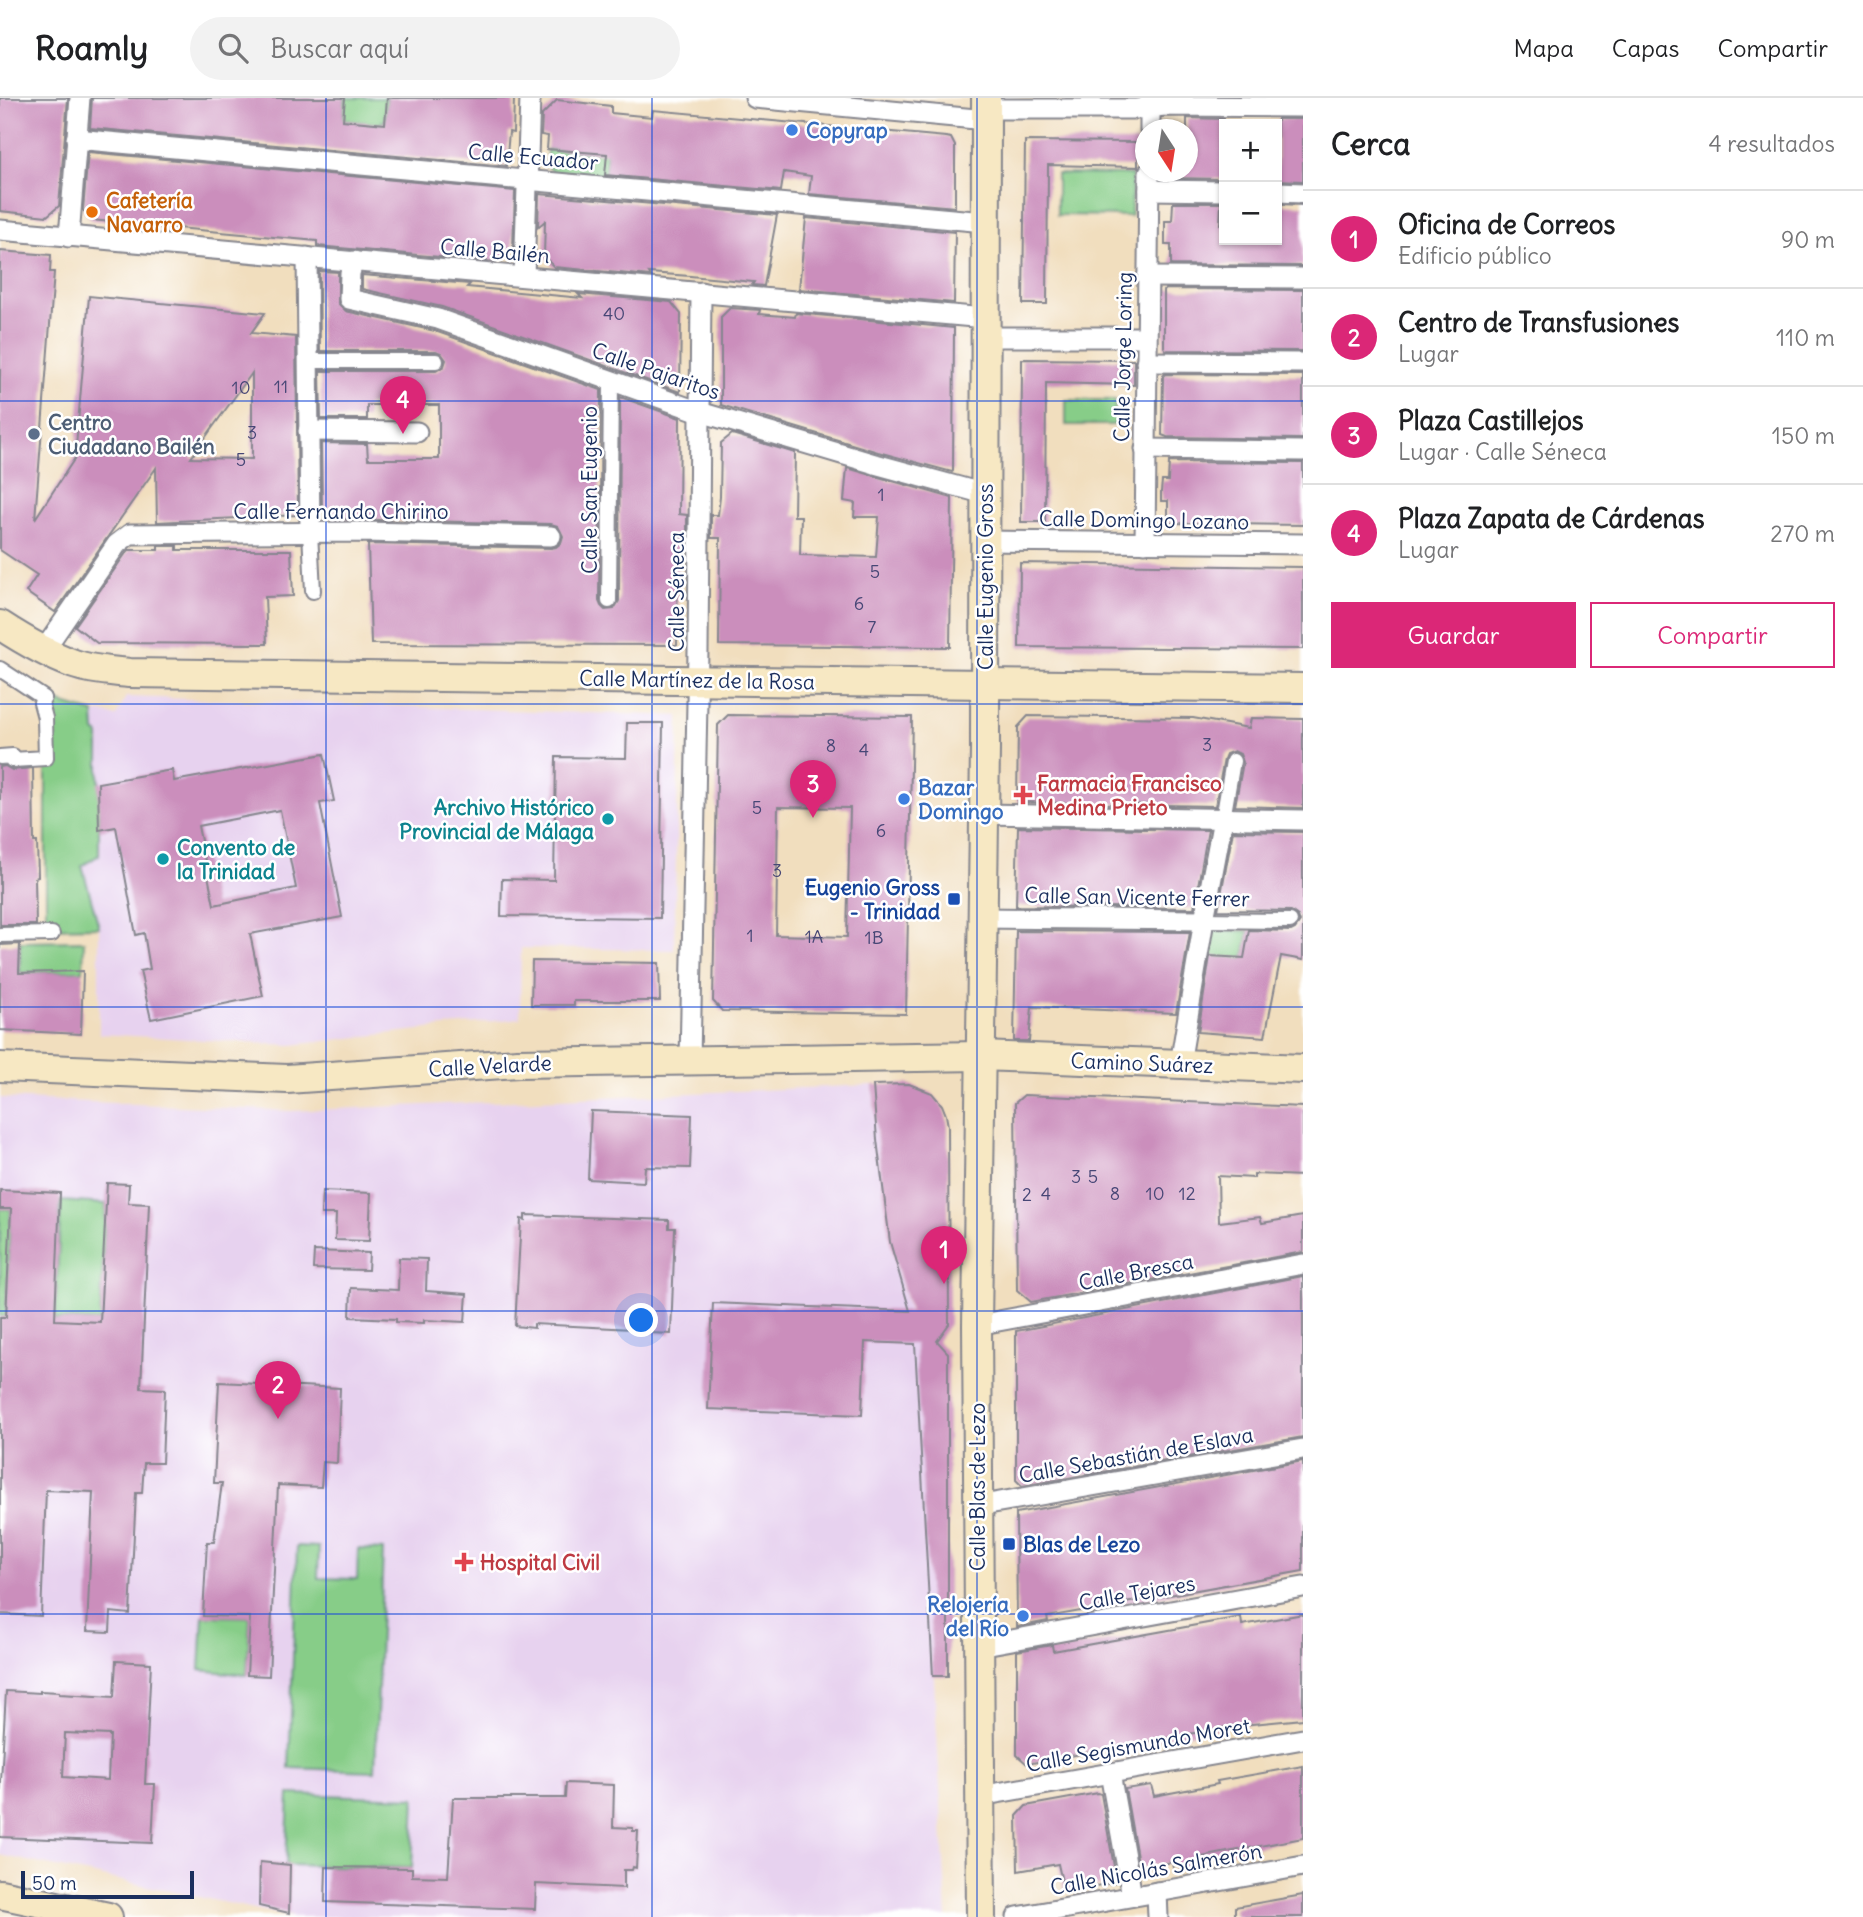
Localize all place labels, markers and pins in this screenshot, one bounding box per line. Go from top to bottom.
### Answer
place label: Copyrap [806,117,888,144]
marker: Copyrap [784,122,800,138]
place label: Cafetería Navarro [106,187,193,238]
marker: Cafetería Navarro [84,204,100,220]
pin: 4 [380,376,426,434]
place label: Centro Ciudadano Bailén [48,409,215,460]
marker: Centro Ciudadano Bailén [26,426,42,442]
pin: 3 [790,760,836,818]
place label: Farmacia Francisco Medina Prieto [1037,770,1222,821]
place label: Bazar Domingo [918,774,1004,825]
marker: Farmacia Francisco Medina Prieto [1015,787,1031,803]
marker: Bazar Domingo [896,791,912,807]
place label: Archivo Histórico Provincial de Málaga [399,794,594,845]
marker: Archivo Histórico Provincial de Málaga [600,811,616,827]
place label: Convento de la Trinidad [177,834,295,885]
marker: Convento de la Trinidad [155,851,171,867]
place label: Eugenio Gross - Trinidad [805,874,941,925]
marker: Eugenio Gross - Trinidad [946,891,962,907]
pin: 1 [921,1226,967,1284]
pin: 2 [255,1361,301,1419]
place label: Blas de Lezo [1023,1531,1141,1558]
marker: Blas de Lezo [1001,1536,1017,1552]
place label: Hospital Civil [480,1549,600,1576]
marker: Hospital Civil [454,1552,474,1572]
place label: Relojería del Río [927,1591,1009,1642]
marker: Relojería del Río [1015,1608,1031,1624]

